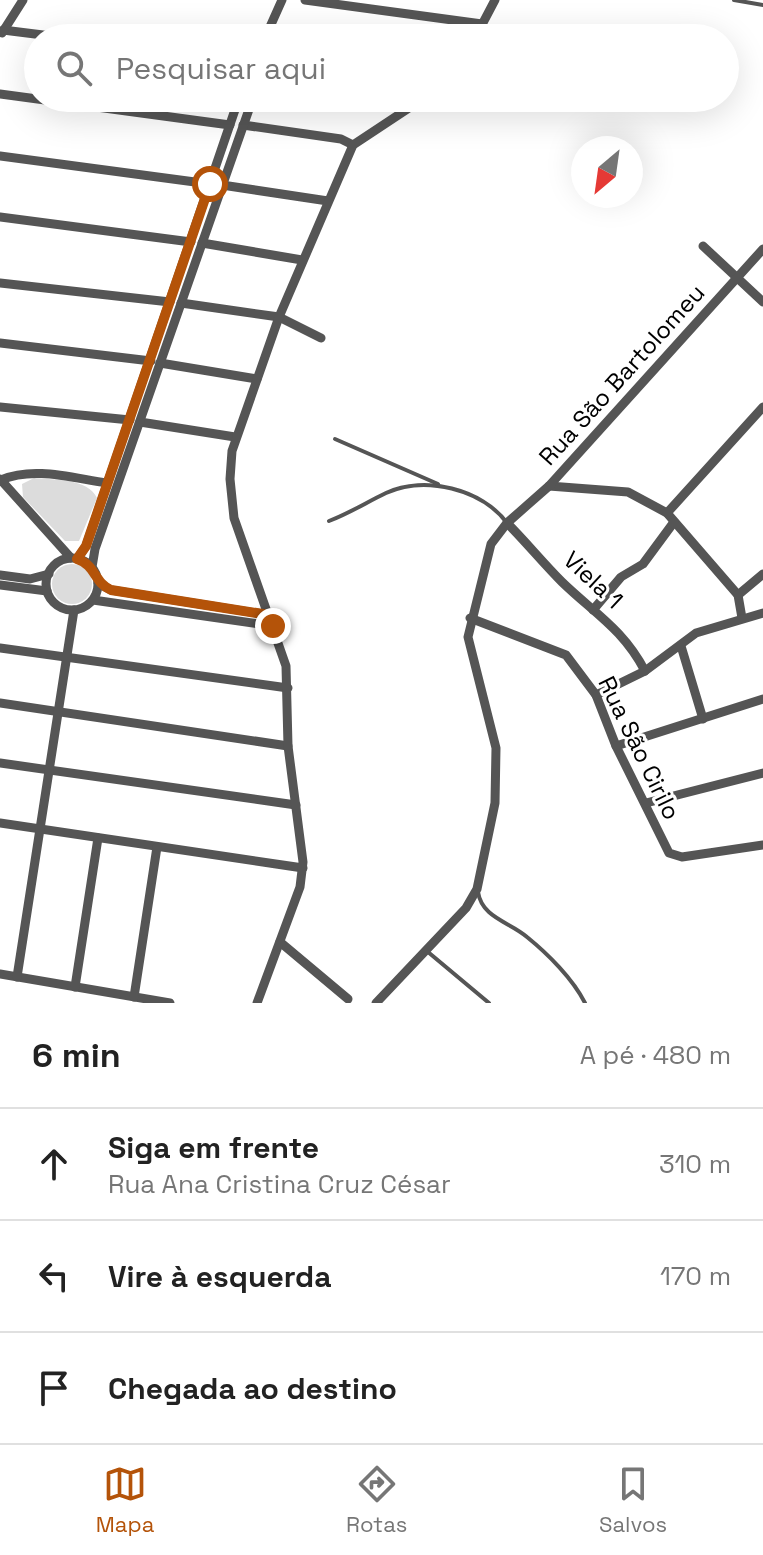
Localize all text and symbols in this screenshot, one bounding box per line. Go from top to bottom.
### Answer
search box [24,24,739,112]
icon: search [52,46,96,90]
text: Pesquisar aqui [116,49,326,88]
north arrow [571,136,643,208]
route start [192,166,228,202]
street label: Rua São Bartolomeu [532,278,711,472]
street label: Viela 1 [557,544,630,615]
route end [255,608,291,644]
street label: Rua São Cirilo [591,671,688,825]
text: 6 min [32,1034,121,1077]
text: A pé · 480 m [580,1038,731,1072]
text: Siga em frente [108,1128,319,1167]
icon: ahead [32,1142,76,1186]
text: 310 m [659,1147,731,1181]
text: Rua Ana Cristina Cruz César [108,1167,451,1201]
icon: left [32,1254,76,1298]
text: Vire à esquerda [108,1257,332,1296]
text: 170 m [660,1259,731,1293]
icon: arrive [32,1366,76,1410]
text: Chegada ao destino [108,1369,397,1408]
tab: Mapa [96,1462,154,1538]
tab: Rotas [346,1462,407,1538]
tab: Salvos [599,1462,667,1538]

